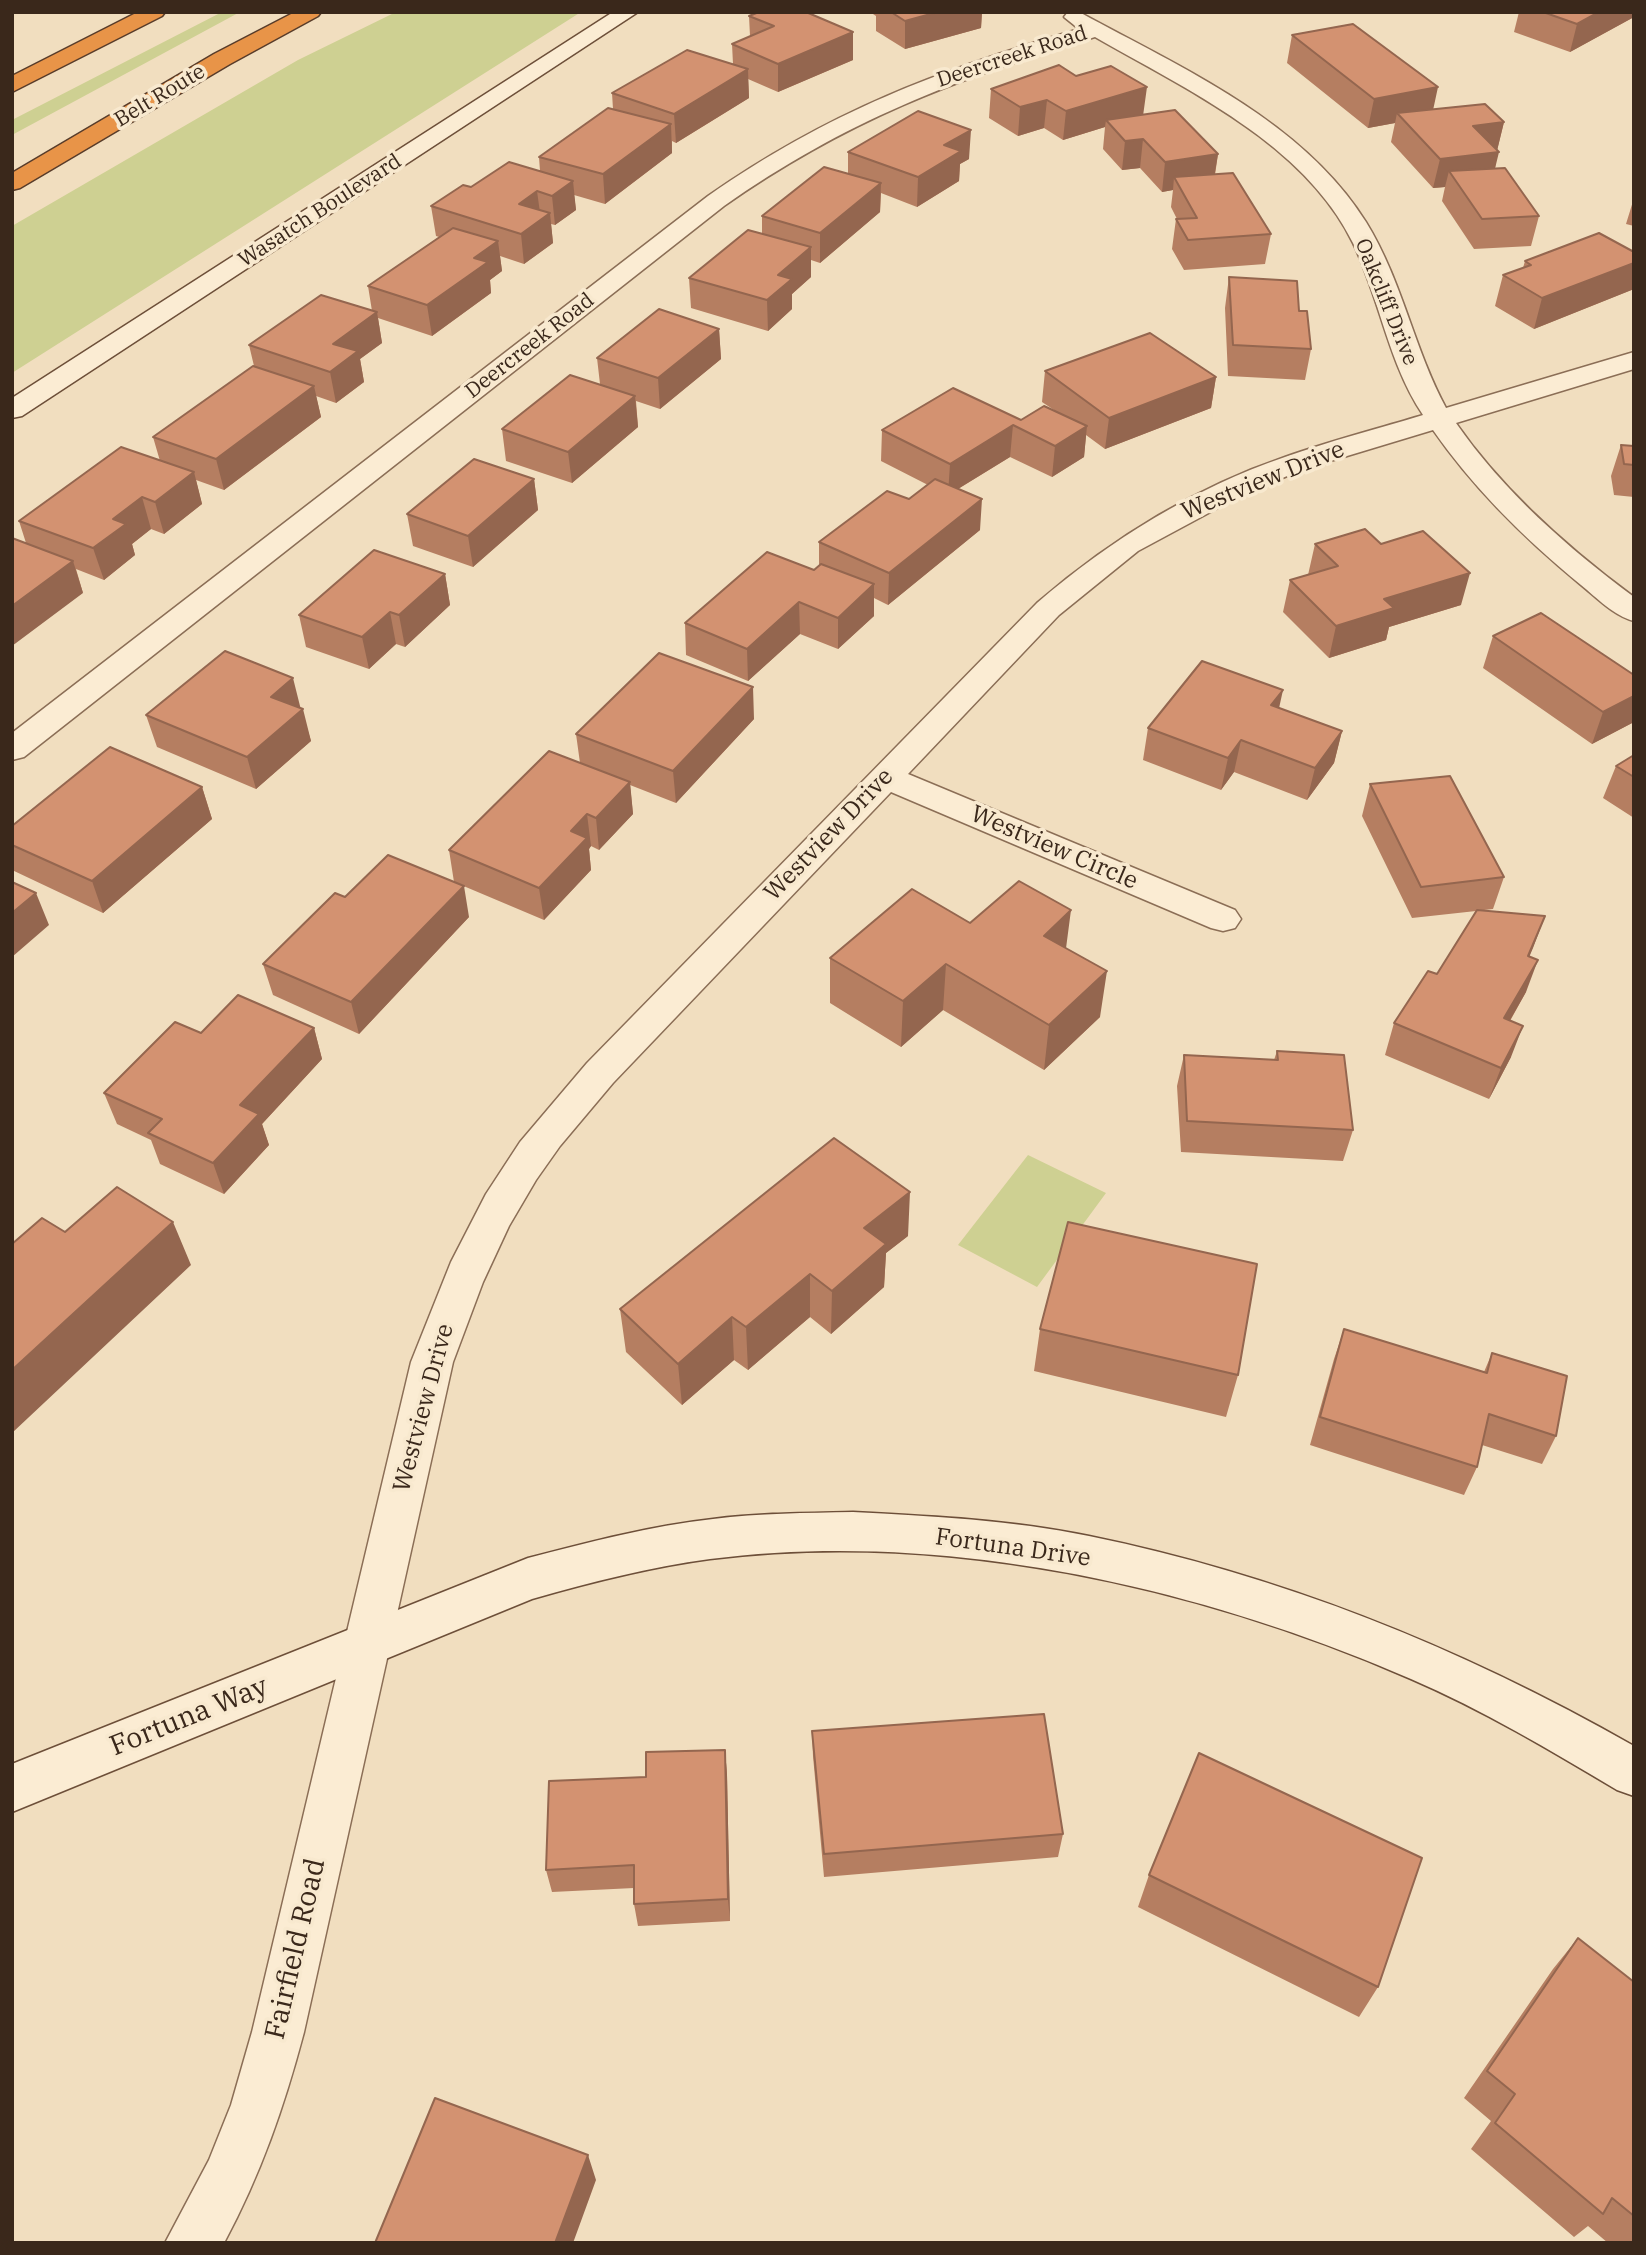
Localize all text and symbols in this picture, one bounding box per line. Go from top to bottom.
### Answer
street label: Deercreek Road [934,21,1090,93]
street label: Belt Route [110,59,210,133]
street label: Wasatch Boulevard [234,149,406,273]
street label: Oakcliff Drive [1349,235,1423,369]
street label: Deercreek Road [461,288,599,404]
street label: Westview Drive [1177,435,1349,527]
street label: Westview Drive [759,763,899,907]
street label: Westview Circle [966,800,1142,896]
street label: Westview Drive [388,1321,460,1495]
street label: Fortuna Drive [934,1523,1092,1573]
street label: Fortuna Way [105,1670,273,1764]
street label: Fairfield Road [259,1855,333,2043]

